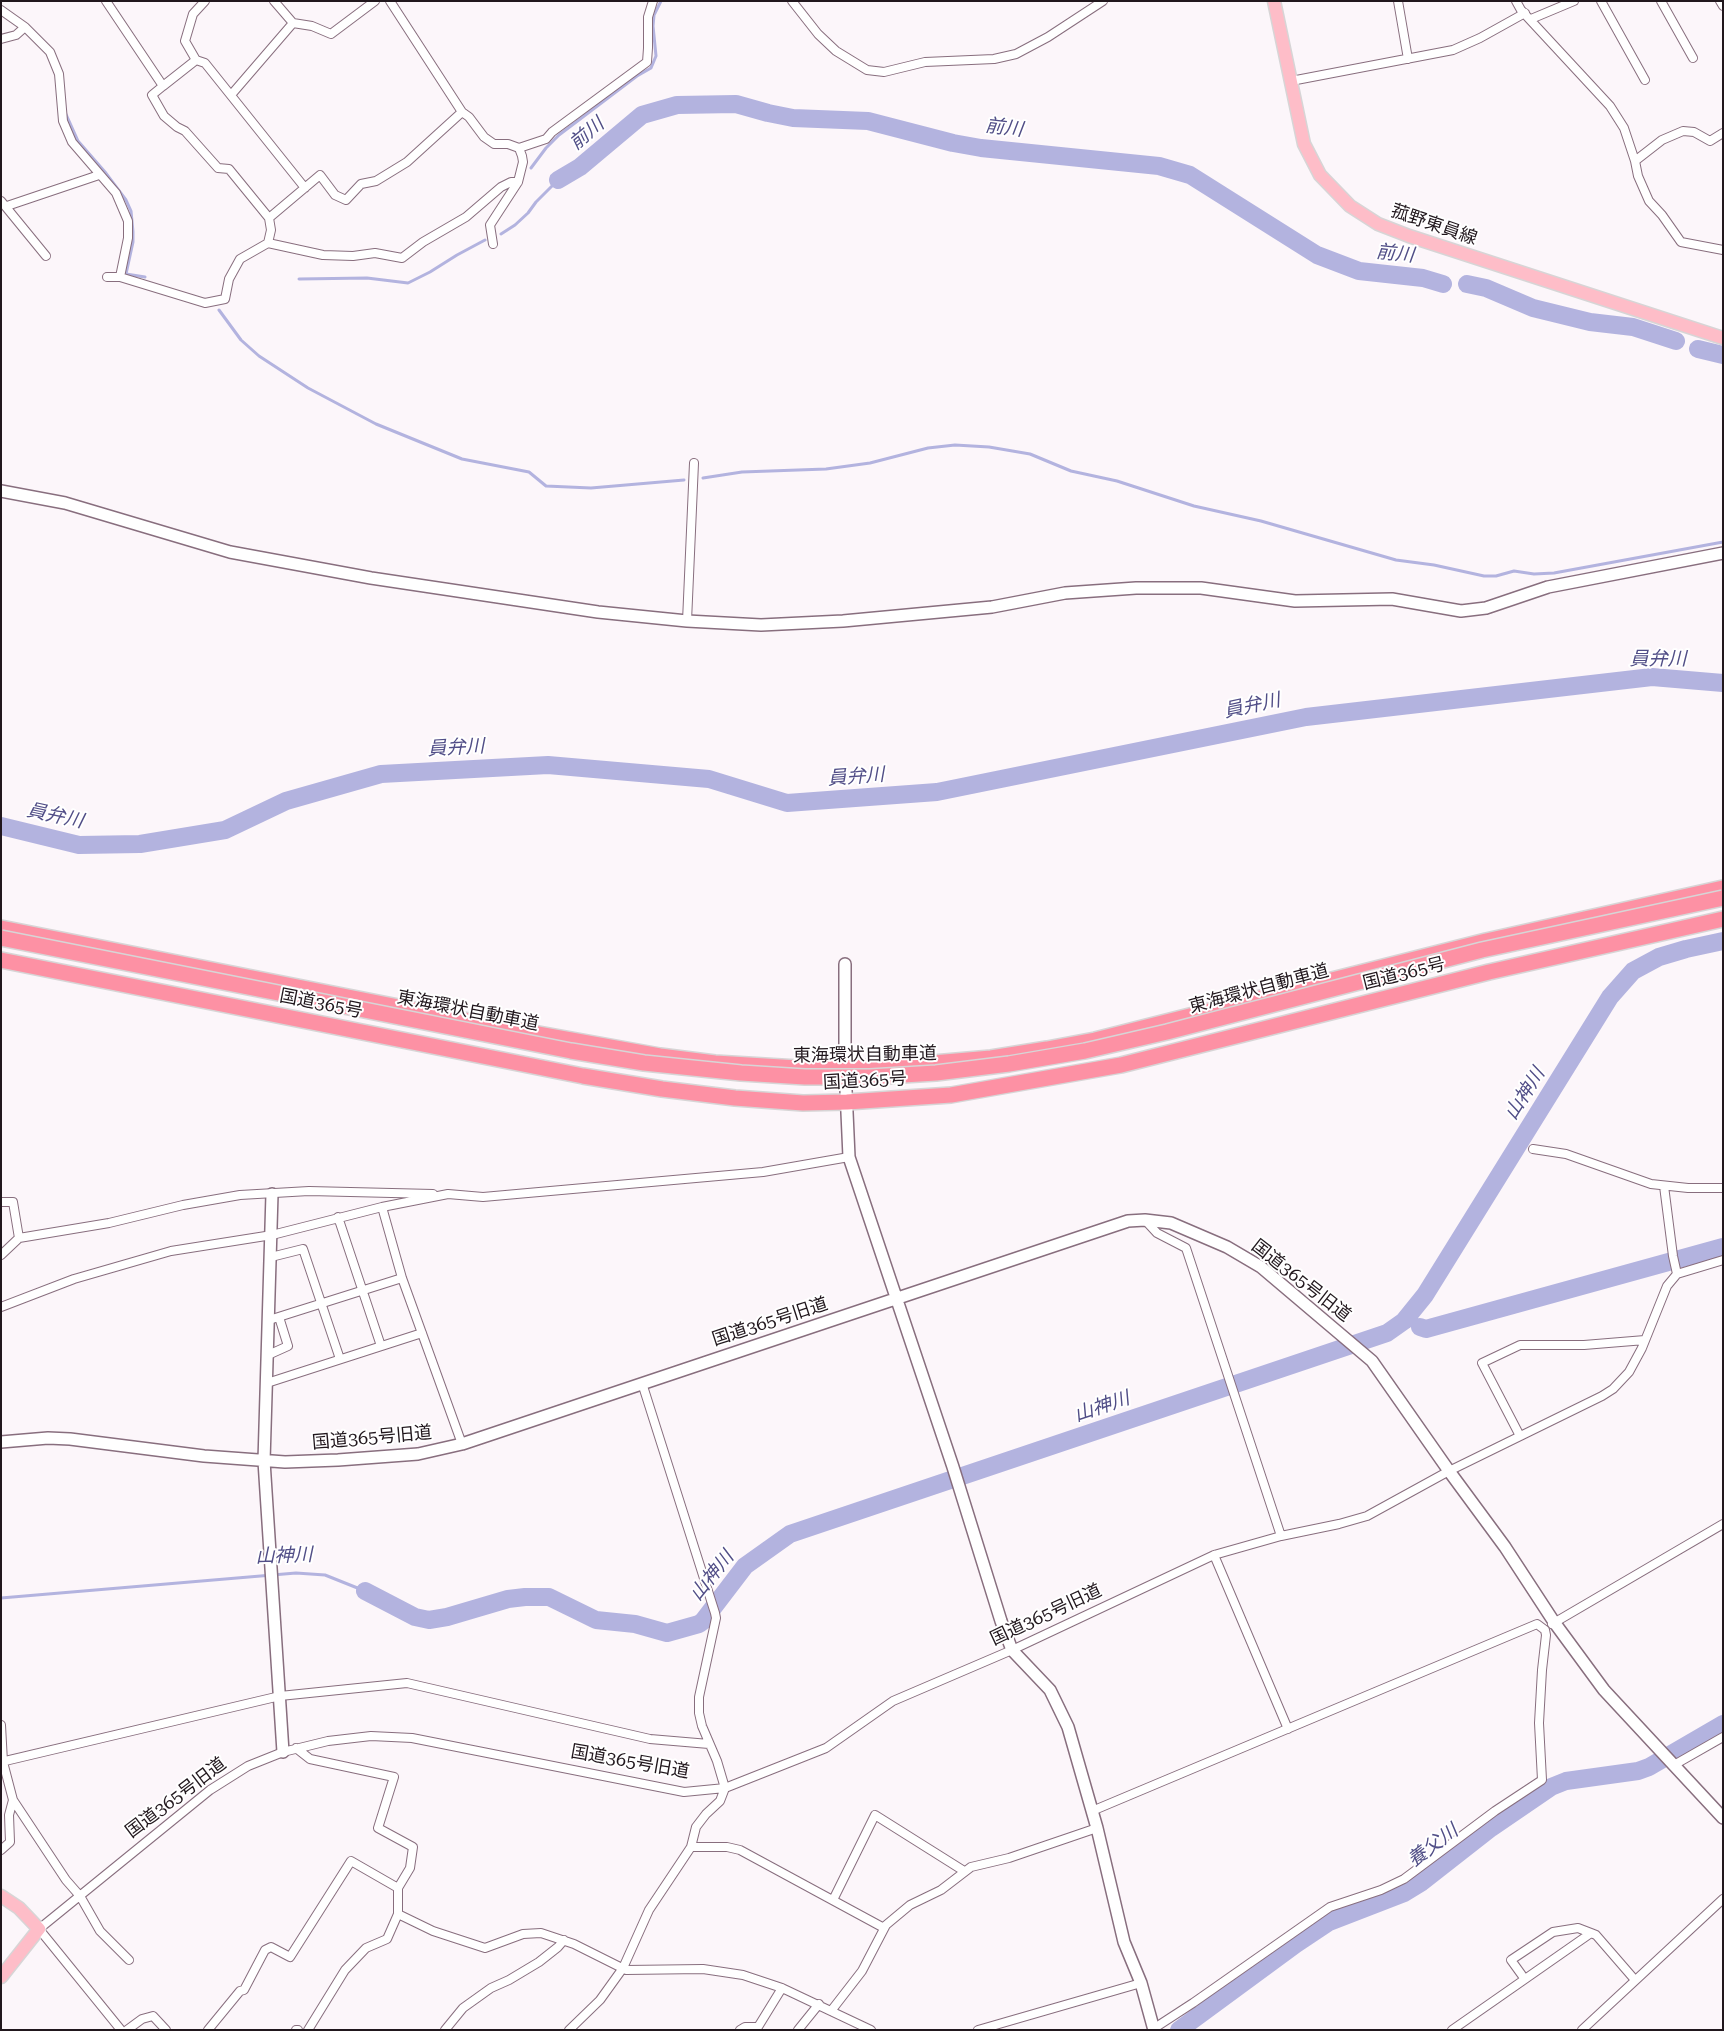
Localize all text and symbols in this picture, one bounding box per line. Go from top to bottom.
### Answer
water label: 前川 [565,113,609,155]
water label: 前川 [984,114,1024,142]
street label: 菰野東員線 [1388,200,1480,250]
water label: 前川 [1375,241,1415,267]
water label: 員弁川 [1630,648,1686,670]
water label: 員弁川 [1222,689,1282,723]
water label: 員弁川 [427,735,485,761]
water label: 員弁川 [827,764,885,790]
water label: 員弁川 [25,799,85,833]
street label: 国道365号 [1361,953,1447,995]
street label: 東海環状自動車道 [1187,960,1331,1018]
street label: 国道365号 [278,985,364,1023]
street label: 東海環状自動車道 [395,987,541,1035]
street label: 東海環状自動車道 [793,1043,937,1067]
water label: 山神川 [1500,1064,1550,1124]
street label: 国道365号 [822,1068,908,1094]
street label: 国道365号旧道 [1247,1235,1355,1327]
street label: 国道365号旧道 [709,1293,831,1351]
water label: 山神川 [1071,1387,1133,1427]
street label: 国道365号旧道 [311,1422,433,1454]
water label: 山神川 [255,1544,313,1568]
water label: 山神川 [685,1547,739,1605]
street label: 国道365号旧道 [987,1580,1105,1650]
street label: 国道365号旧道 [569,1741,691,1783]
street label: 国道365号旧道 [121,1753,231,1843]
water label: 養父川 [1403,1820,1463,1872]

